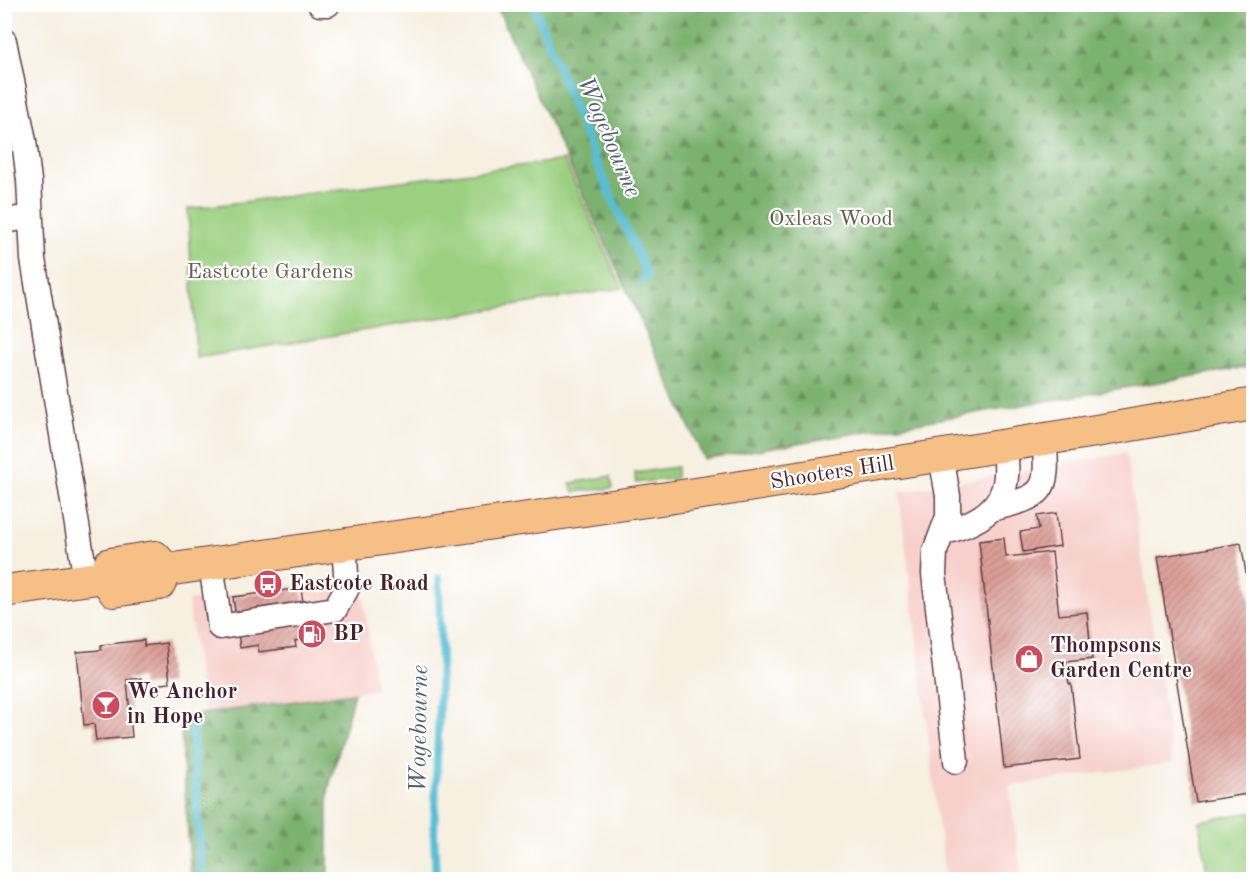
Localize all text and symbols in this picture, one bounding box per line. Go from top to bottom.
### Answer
water label: Wogebourne [572,73,644,201]
park label: Oxleas Wood [769,208,893,230]
park label: Eastcote Gardens [187,261,353,283]
street label: Shooters Hill [768,452,896,494]
bus stop icon: Eastcote Road [252,568,284,600]
place label: Eastcote Road [289,573,429,595]
fuel station icon: BP [296,618,328,650]
place label: BP [333,623,364,645]
place label: Thompsons Garden Centre [1050,635,1192,682]
shop icon: Thompsons Garden Centre [1013,643,1045,675]
water label: Wogebourne [407,664,433,793]
place label: We Anchor in Hope [127,681,237,728]
bar icon: We Anchor in Hope [90,689,122,721]

